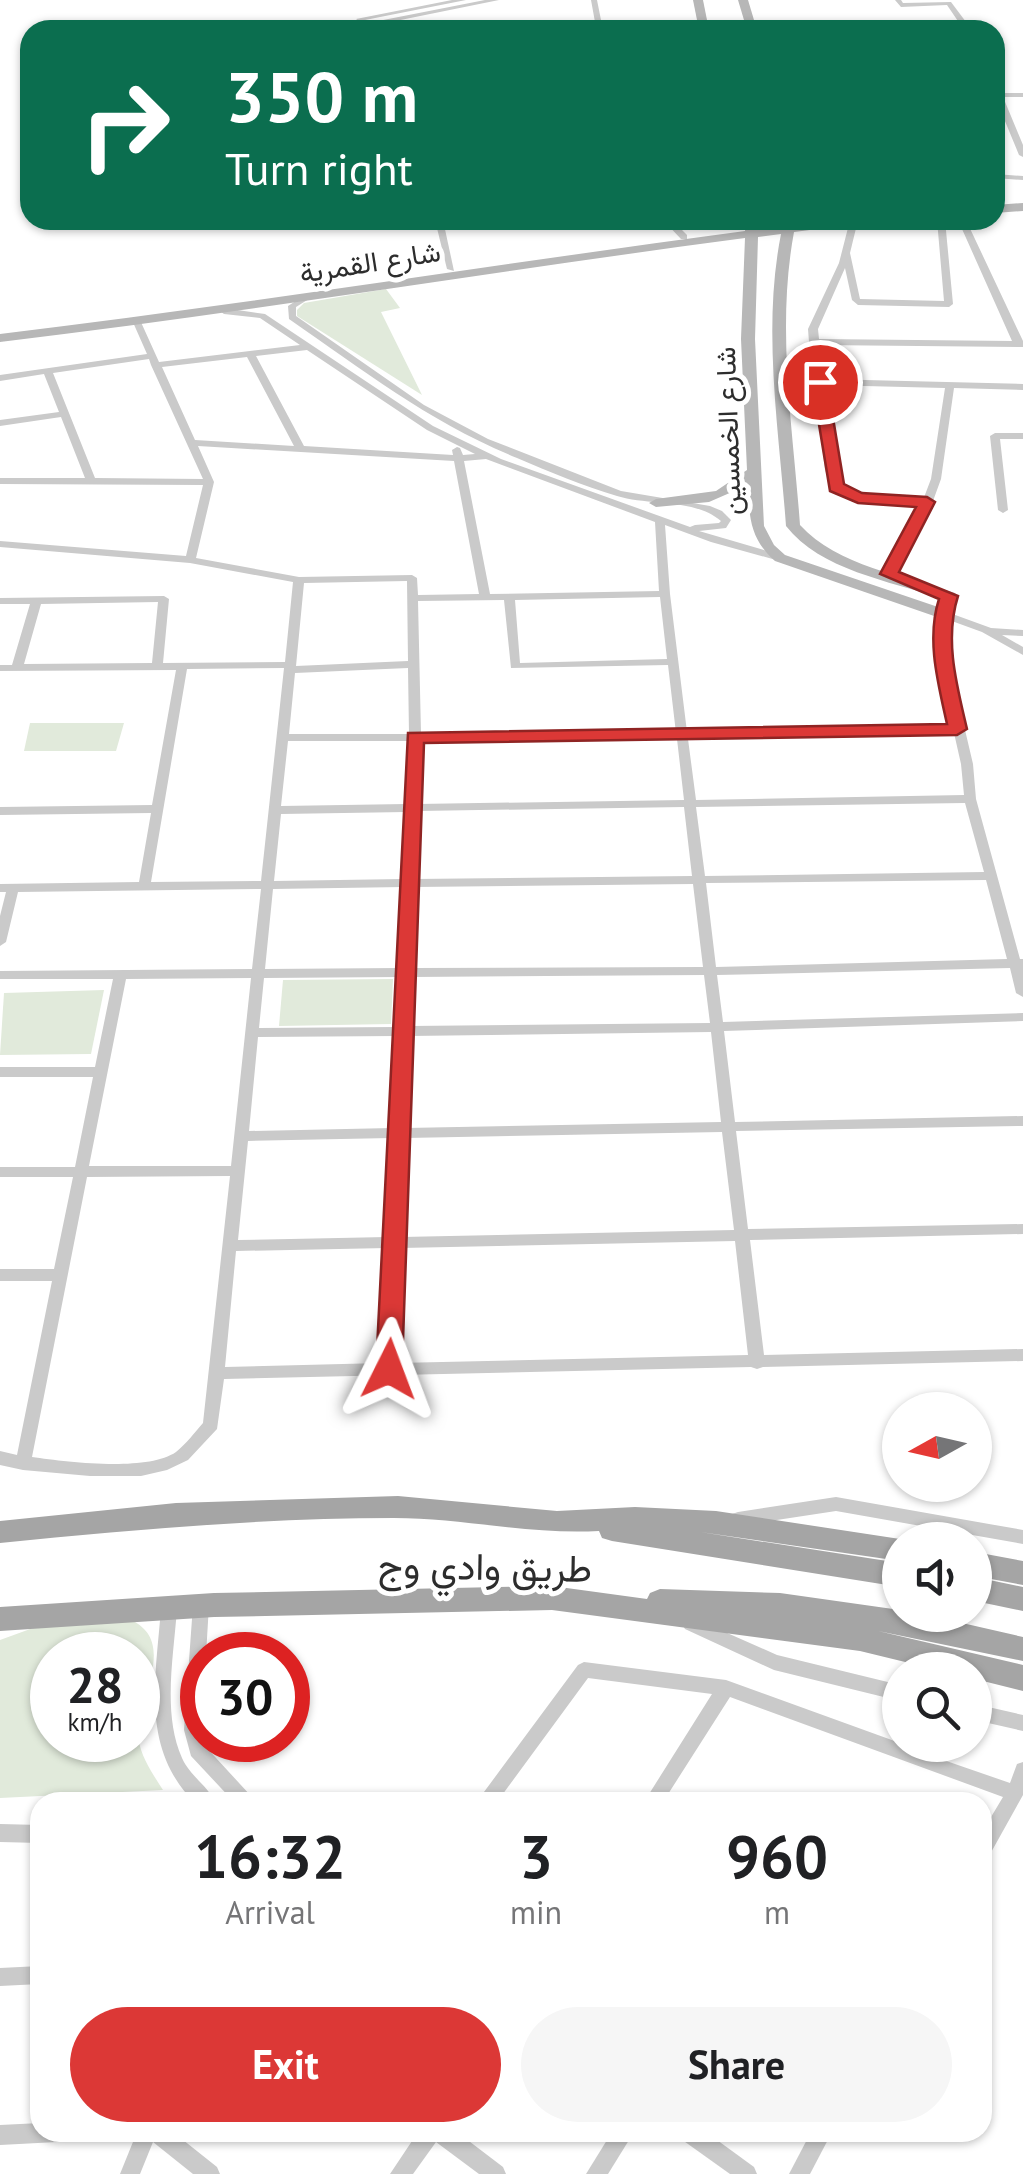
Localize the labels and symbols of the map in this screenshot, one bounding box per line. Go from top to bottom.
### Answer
street label: شارع القمرية [297,232,443,292]
pin [778,340,863,425]
street label: شارع الخمسين [706,346,750,516]
position arrow [337,1317,441,1421]
north arrow [882,1392,992,1502]
street label: طريق وادي وج [378,1539,592,1600]
speed limit sign: 30 [180,1632,310,1762]

